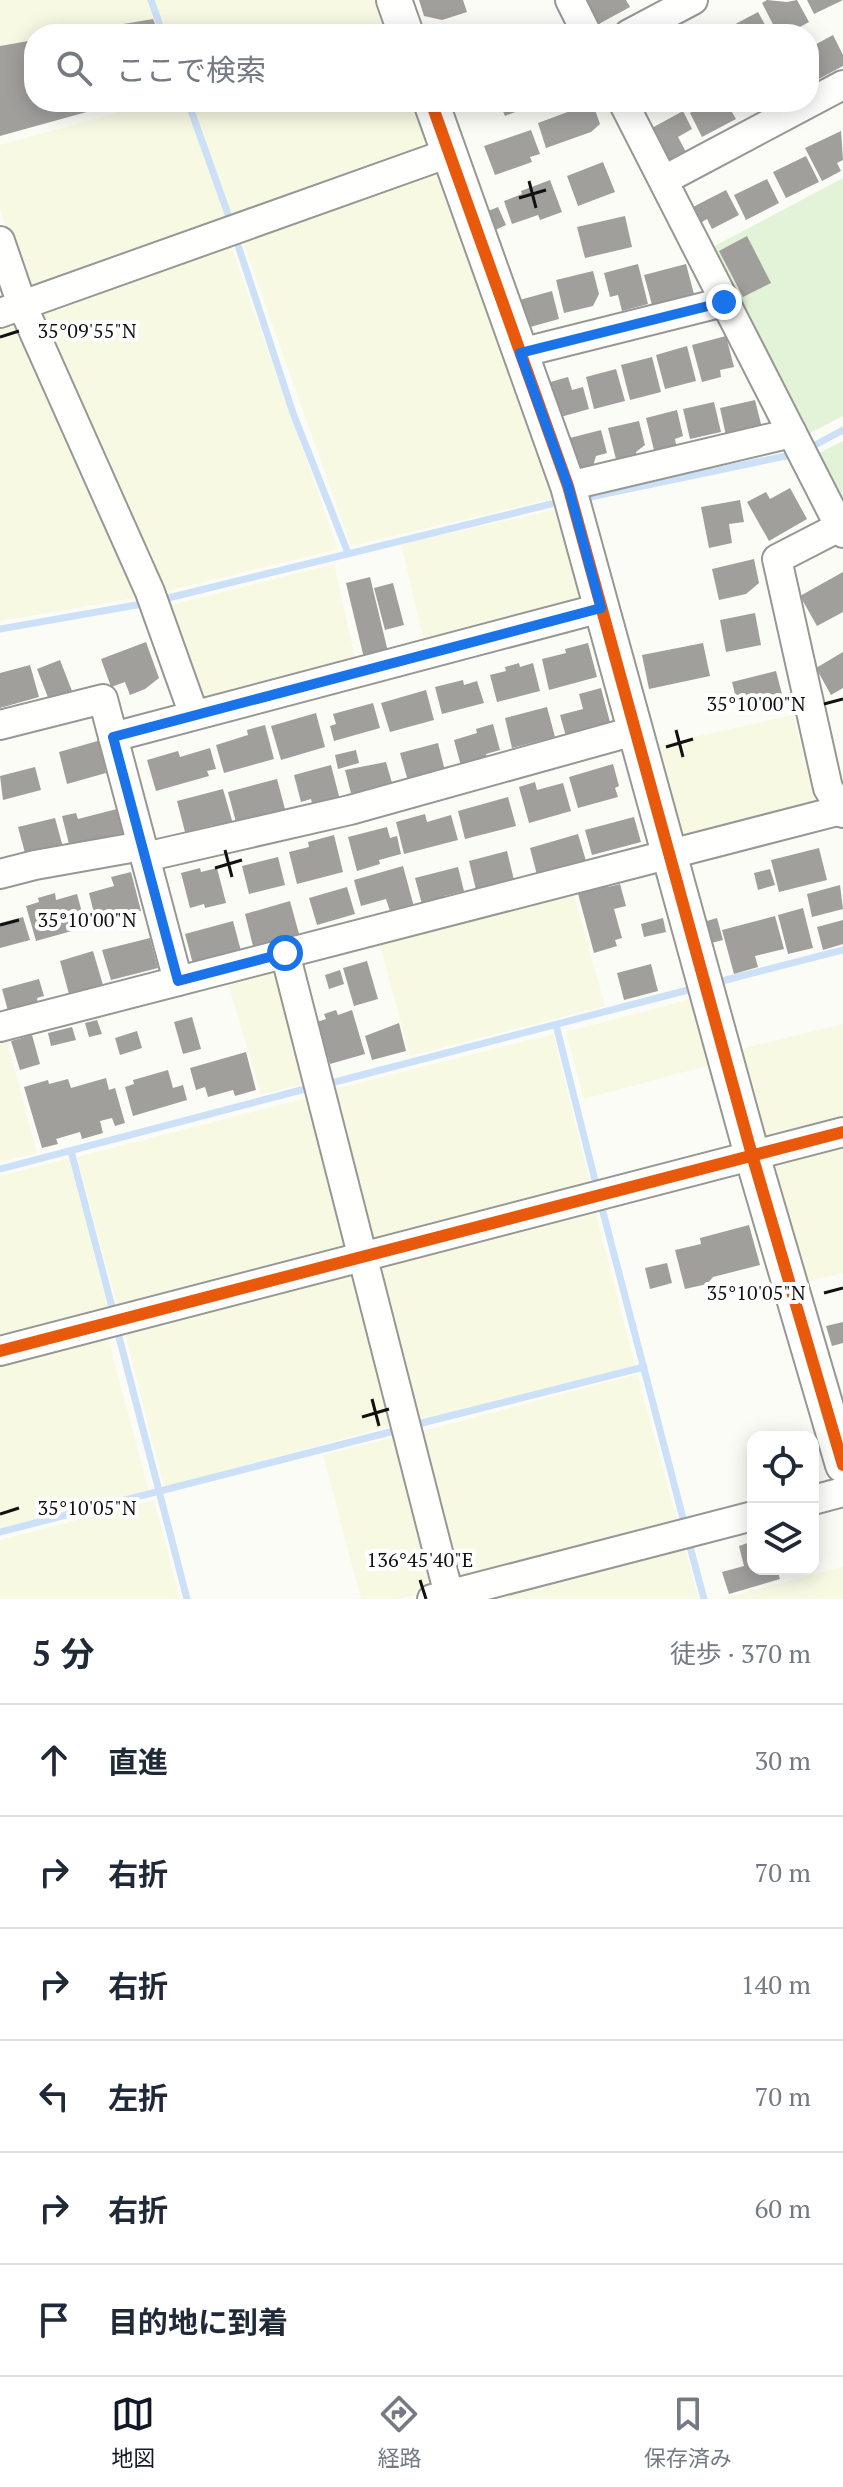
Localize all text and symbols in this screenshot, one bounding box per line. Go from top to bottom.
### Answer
search box [24,24,819,112]
icon: search [52,46,96,90]
text: ここで検索 [116,50,266,90]
route end [706,284,742,320]
text: 35°09'55"N [37,317,137,344]
text: 35°10'00"N [706,690,806,717]
text: 35°10'00"N [37,906,137,933]
route start [267,935,303,971]
text: 35°10'05"N [706,1279,806,1306]
map controls [747,1431,819,1575]
button: locate [747,1431,819,1503]
text: 35°10'05"N [37,1494,137,1521]
button: layers [747,1503,819,1575]
text: 136°45'40"E [367,1546,473,1573]
text: 5 分 [32,1631,94,1676]
text: 徒歩 · 370 m [670,1636,811,1670]
icon: ahead [32,1738,76,1782]
text: 直進 [108,1742,168,1782]
text: 30 m [755,1743,811,1777]
icon: right [32,1850,76,1894]
text: 右折 [108,1854,168,1894]
text: 70 m [755,1855,811,1889]
icon: right [32,1962,76,2006]
text: 右折 [108,1966,168,2006]
text: 140 m [741,1967,811,2001]
icon: left [32,2074,76,2118]
text: 左折 [108,2078,168,2118]
text: 70 m [755,2079,811,2113]
icon: right [32,2186,76,2230]
text: 右折 [108,2190,168,2230]
text: 60 m [755,2191,811,2225]
icon: arrive [32,2298,76,2342]
text: 目的地に到着 [108,2302,288,2342]
tab: 地図 [111,2392,155,2472]
tab: 経路 [377,2392,422,2472]
tab: 保存済み [644,2392,732,2472]

